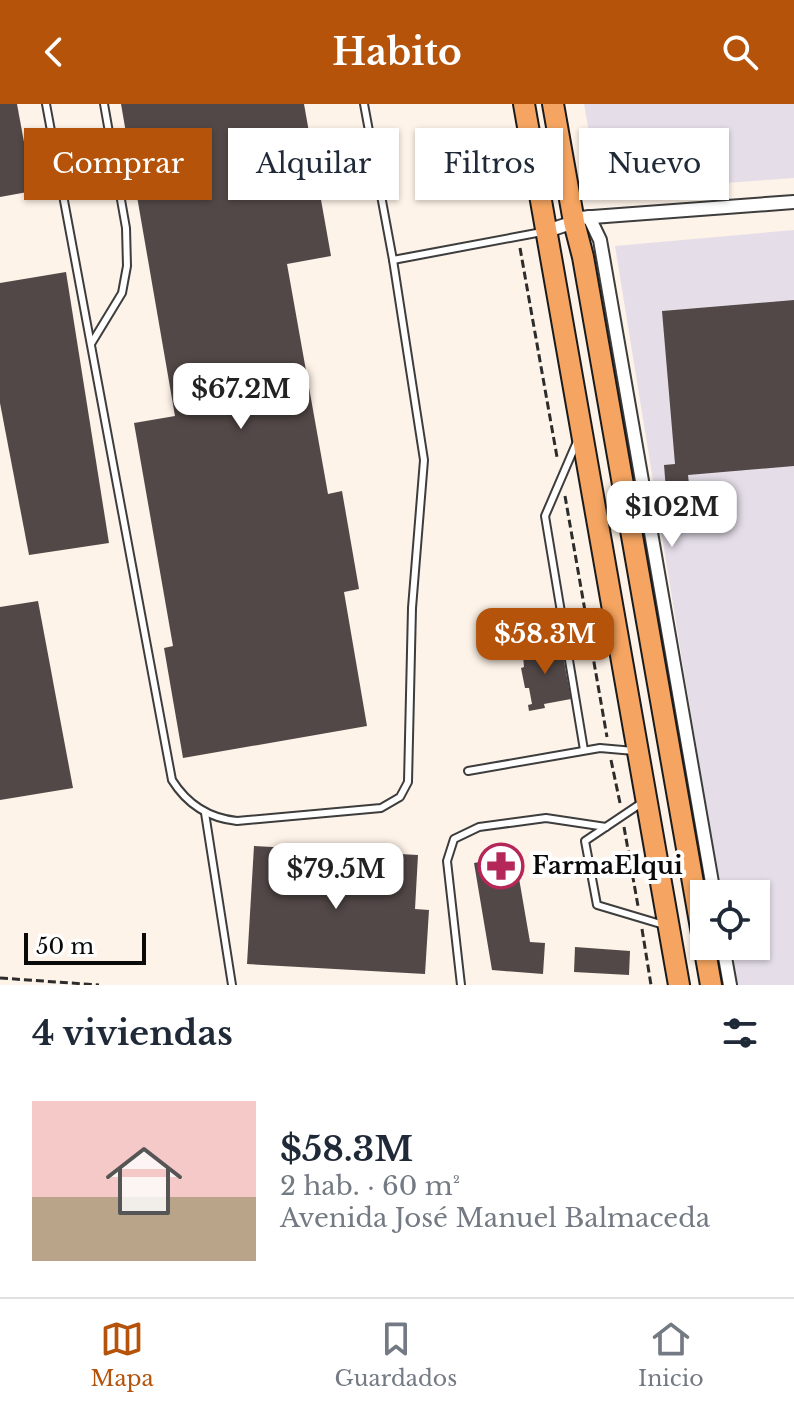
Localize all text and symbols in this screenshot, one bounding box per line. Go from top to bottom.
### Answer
icon: back [32,30,76,74]
text: Habito [332,30,462,75]
icon: search [718,30,762,74]
chip: Comprar [24,128,212,200]
chip: Alquilar [228,128,399,200]
chip: Filtros [415,128,563,200]
chip: Nuevo [579,128,729,200]
pin: $67.2M [176,363,306,431]
text: $67.2M [191,373,291,405]
pin: $102M [616,481,728,549]
text: $102M [625,491,719,523]
pin: $58.3M [480,608,610,676]
text: $58.3M [494,618,596,650]
pharmacy icon: FarmaElqui [477,842,525,890]
pin: $79.5M [271,843,401,911]
place label: FarmaElqui [532,851,683,880]
text: $79.5M [286,853,386,885]
map controls [690,880,770,960]
button: locate [690,880,770,960]
scale bar [24,929,146,965]
text: 50 m [36,933,94,960]
icon: filters [718,1011,762,1055]
text: 4 viviendas [32,1012,233,1054]
text: $58.3M [280,1128,413,1170]
icon: home [96,1133,192,1229]
text: 2 hab. · 60 m² [280,1170,460,1202]
text: Avenida José Manuel Balmaceda [280,1202,710,1234]
tab: Mapa [90,1317,154,1392]
tab: Guardados [335,1317,457,1392]
tab: Inicio [638,1317,704,1392]

